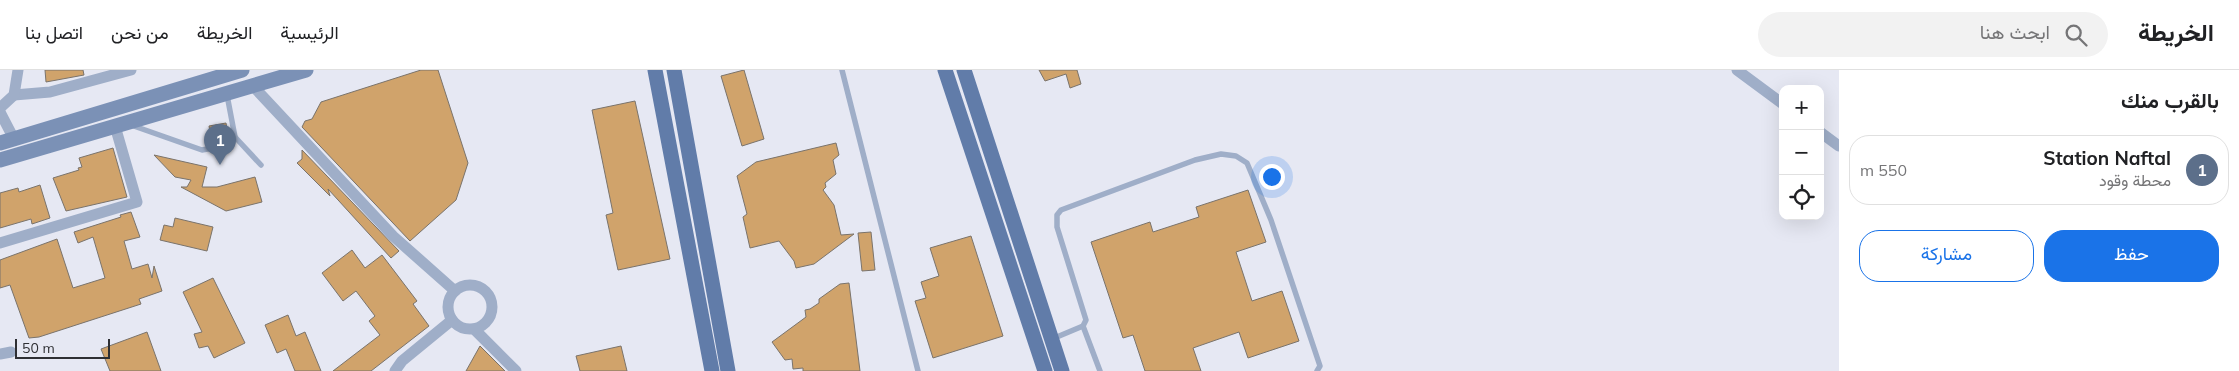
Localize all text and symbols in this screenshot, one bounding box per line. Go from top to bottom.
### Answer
search box [1758,12,2108,57]
text: الخريطة [2138,17,2214,47]
text: ابحث هنا [1980,20,2050,44]
text: اتصل بنا [25,21,83,44]
text: من نحن [111,21,169,44]
text: الخريطة [197,21,252,44]
text: الرئيسية [280,21,339,44]
icon: search [2062,21,2090,49]
map controls [1779,85,1824,220]
button: + [1779,85,1824,130]
text: بالقرب منك [2121,87,2219,113]
pin: 1 [204,124,236,165]
button: − [1779,130,1824,175]
text: Station Naftal [2043,146,2171,170]
text: 550 m [1860,160,1907,180]
text: 1 [2197,160,2207,180]
your location [1259,164,1285,190]
text: محطة وقود [2099,170,2171,190]
button: locate [1779,175,1824,220]
button: مشاركة [1859,230,2034,282]
button: حفظ [2044,230,2219,282]
scale bar [15,336,110,359]
text: 50 m [22,339,55,357]

